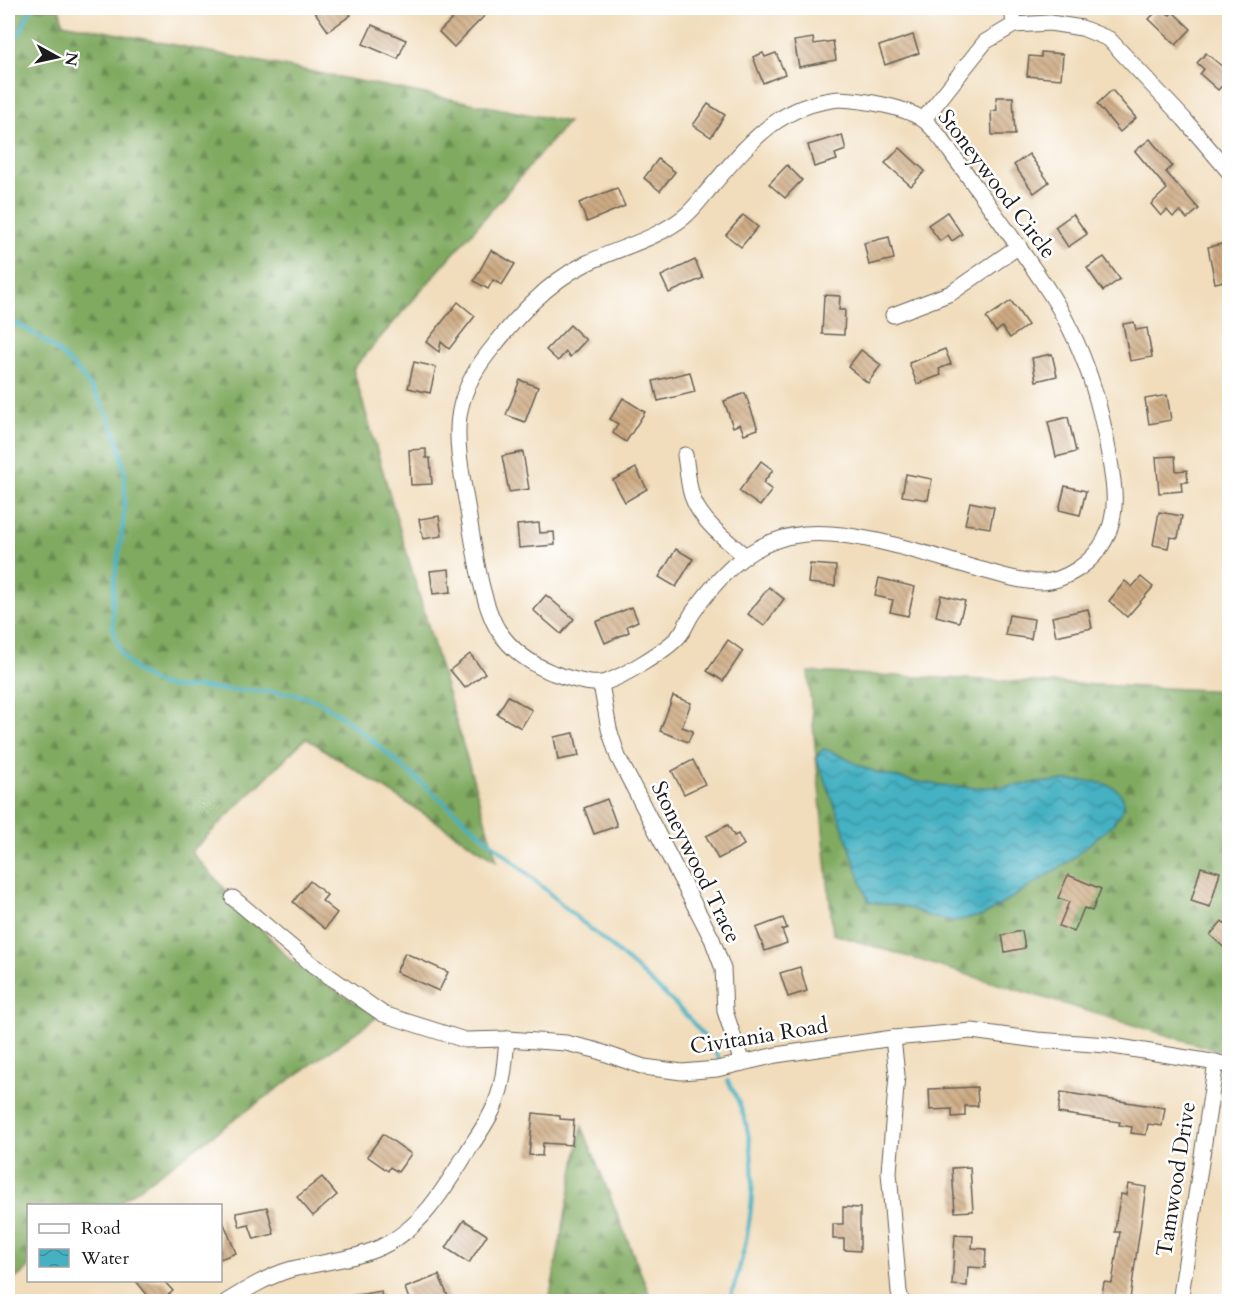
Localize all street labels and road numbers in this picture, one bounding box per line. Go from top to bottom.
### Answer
street label: Stoneywood Circle [931,103,1063,265]
street label: Stoneywood Trace [644,776,748,948]
street label: Civitania Road [688,1010,830,1062]
street label: Tamwood Drive [1149,1099,1203,1259]

